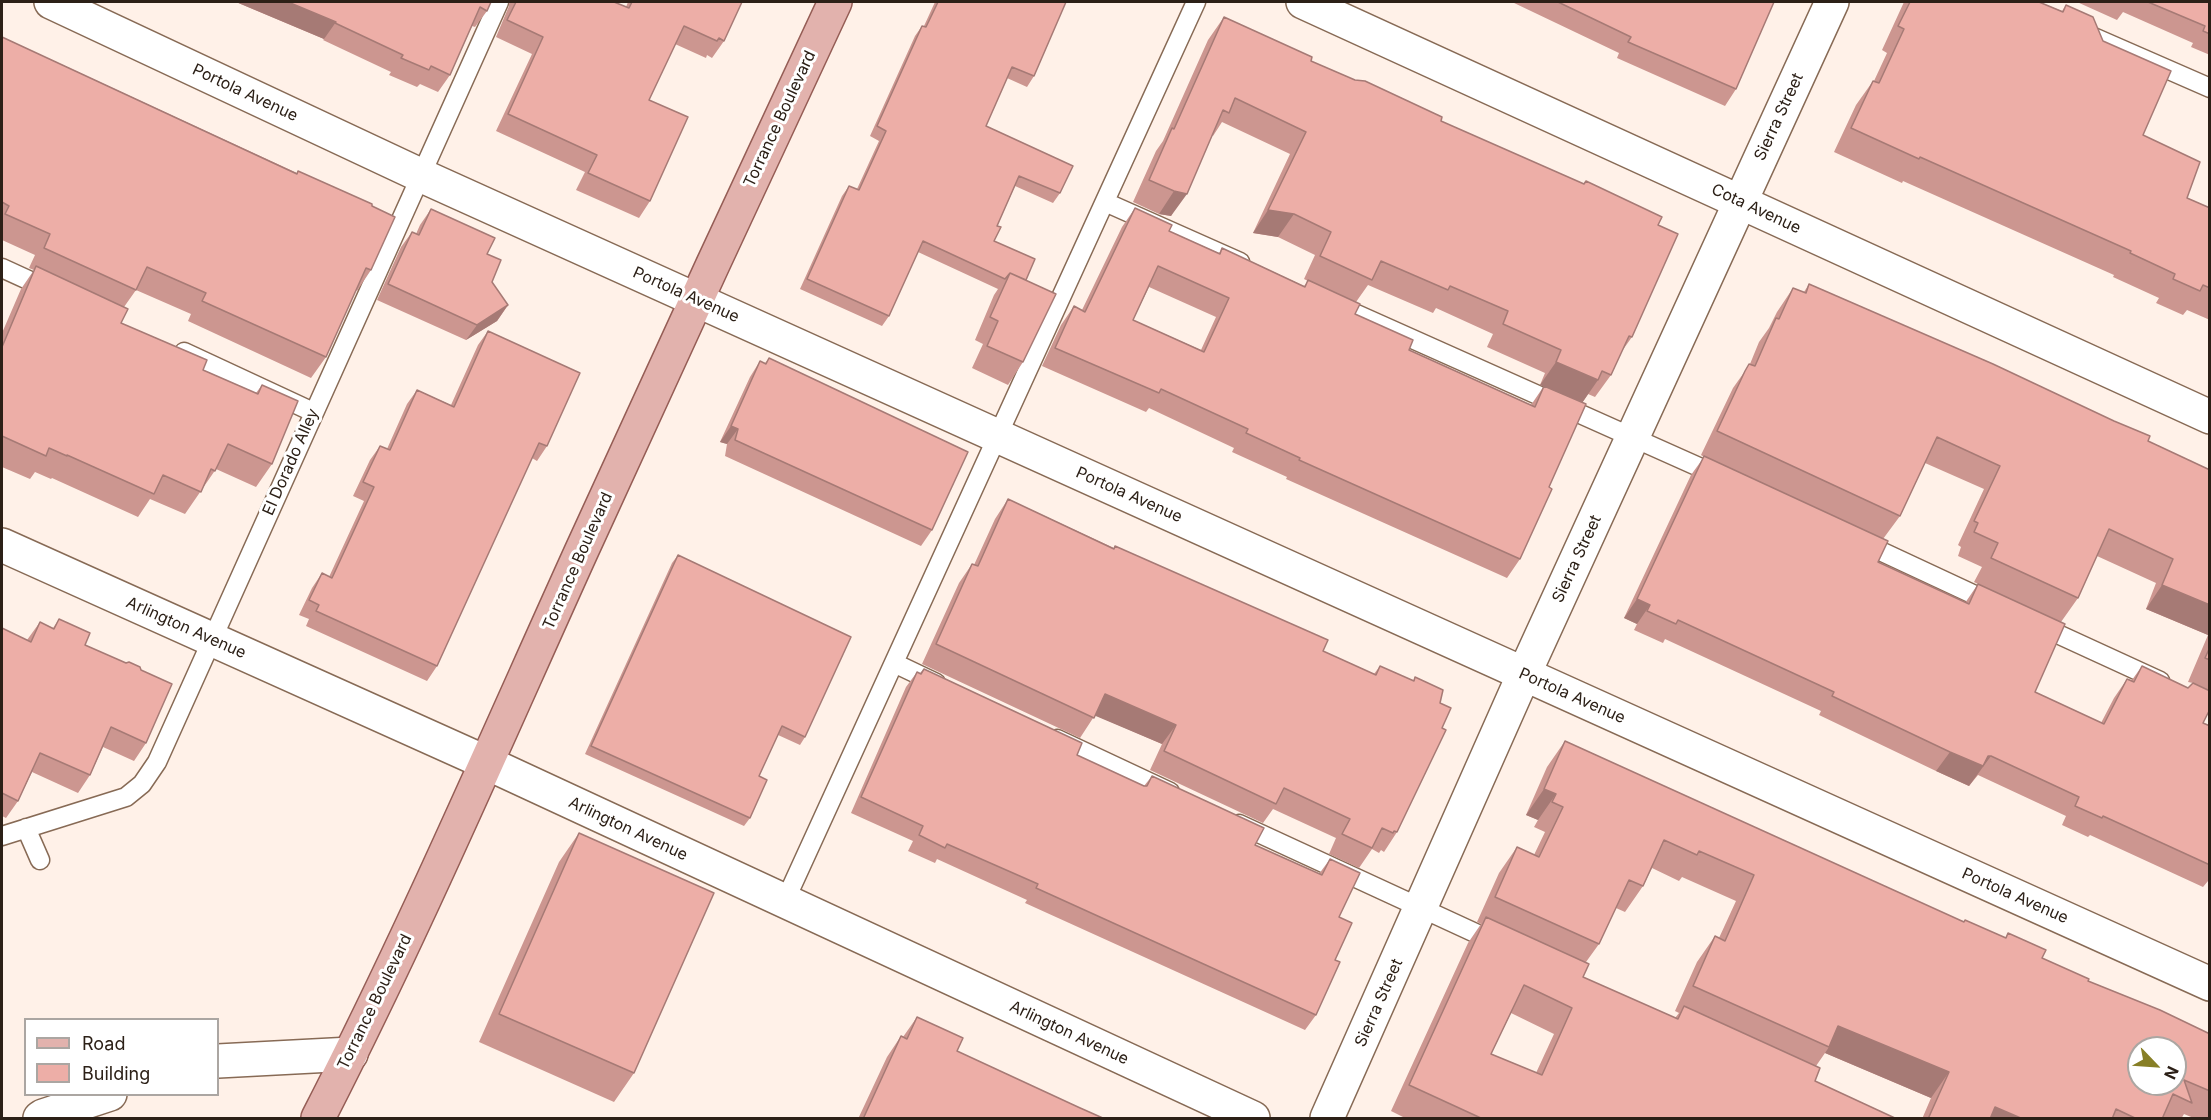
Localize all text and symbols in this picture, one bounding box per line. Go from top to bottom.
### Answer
street label: Torrance Boulevard [740,48,820,190]
street label: Portola Avenue [189,60,301,126]
street label: Sierra Street [1750,70,1808,164]
street label: Cota Avenue [1708,180,1804,238]
street label: Portola Avenue [630,263,742,327]
street label: El Dorado Alley [259,406,323,518]
street label: Portola Avenue [1073,463,1185,527]
street label: Torrance Boulevard [539,489,617,633]
street label: Sierra Street [1548,512,1606,606]
street label: Arlington Avenue [123,593,249,663]
street label: Portola Avenue [1516,664,1628,728]
street label: Arlington Avenue [565,793,691,865]
street label: Portola Avenue [1959,864,2071,928]
street label: Torrance Boulevard [334,931,416,1073]
street label: Sierra Street [1351,956,1407,1050]
street label: Arlington Avenue [1006,997,1132,1069]
legend [24,1018,219,1096]
text: Road [82,1033,125,1054]
north arrow [2127,1036,2187,1096]
text: Building [82,1063,150,1084]
text: N [2160,1063,2183,1083]

